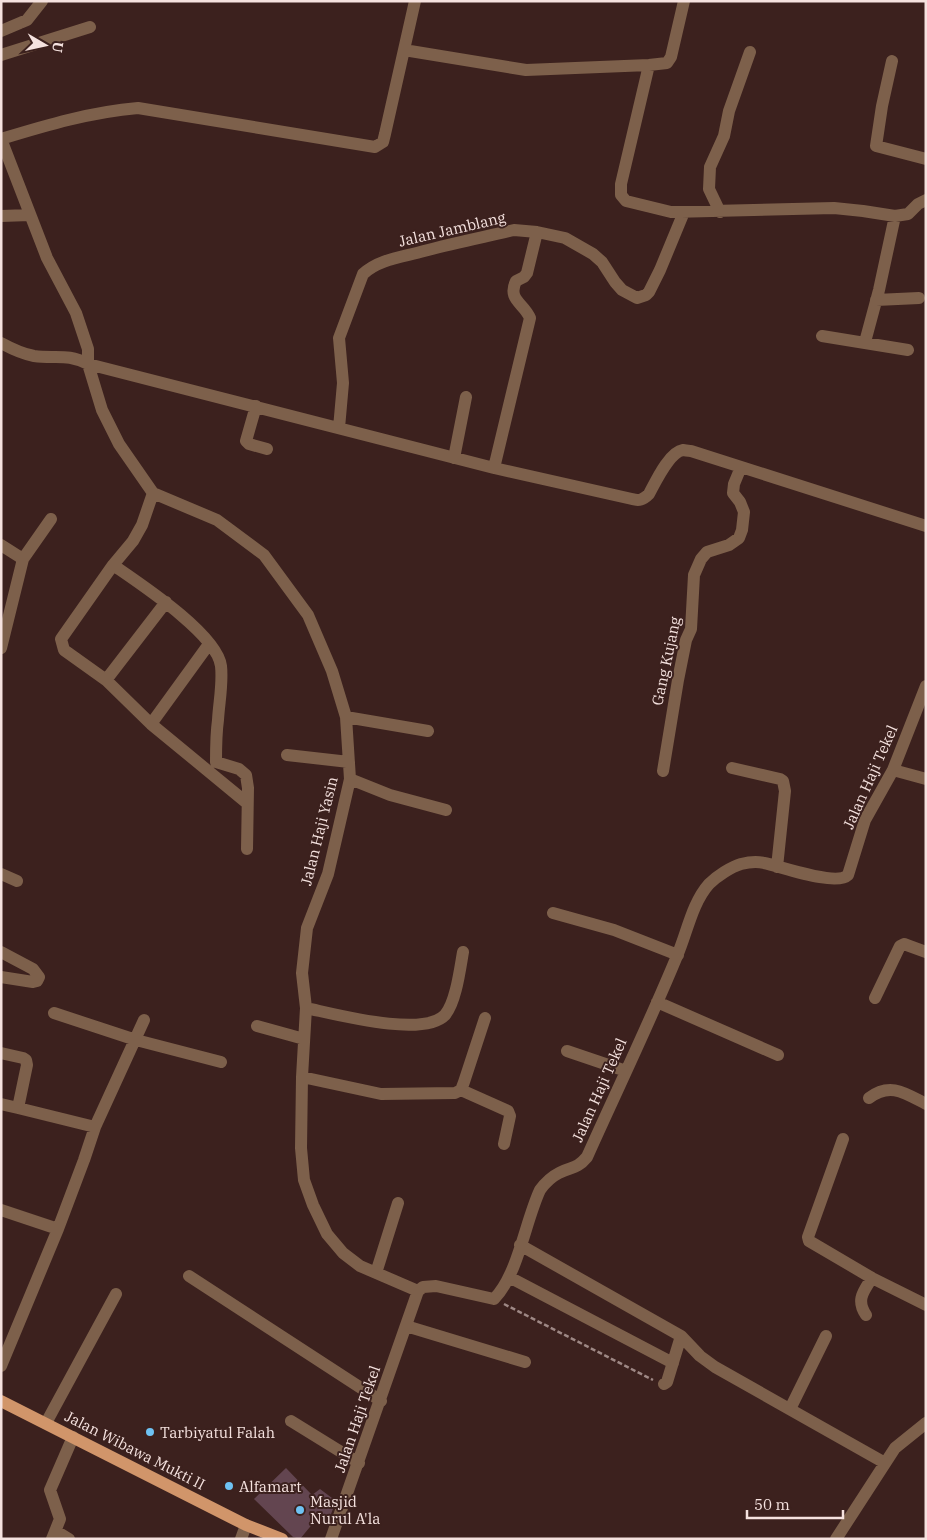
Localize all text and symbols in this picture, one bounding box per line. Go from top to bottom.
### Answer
north arrow [20,20,70,70]
text: U [48,40,68,54]
street label: Jalan Jamblang [397,207,507,251]
street label: Gang Kujang [647,615,685,707]
street label: Jalan Haji Tekel [839,722,901,832]
street label: Jalan Haji Yasin [296,774,342,888]
street label: Jalan Haji Tekel [568,1035,630,1145]
street label: Jalan Haji Tekel [330,1363,384,1475]
street label: Jalan Wibawa Mukti II [62,1406,208,1494]
place label: Tarbiyatul Falah [160,1423,275,1442]
marker: Tarbiyatul Falah [144,1426,156,1438]
place label: Alfamart [239,1477,302,1496]
marker: Alfamart [223,1480,235,1492]
scale bar [747,1488,843,1520]
place label: Masjid Nurul A'la [310,1492,380,1528]
text: 50 m [754,1495,790,1514]
marker: Masjid Nurul A'la [294,1504,306,1516]

